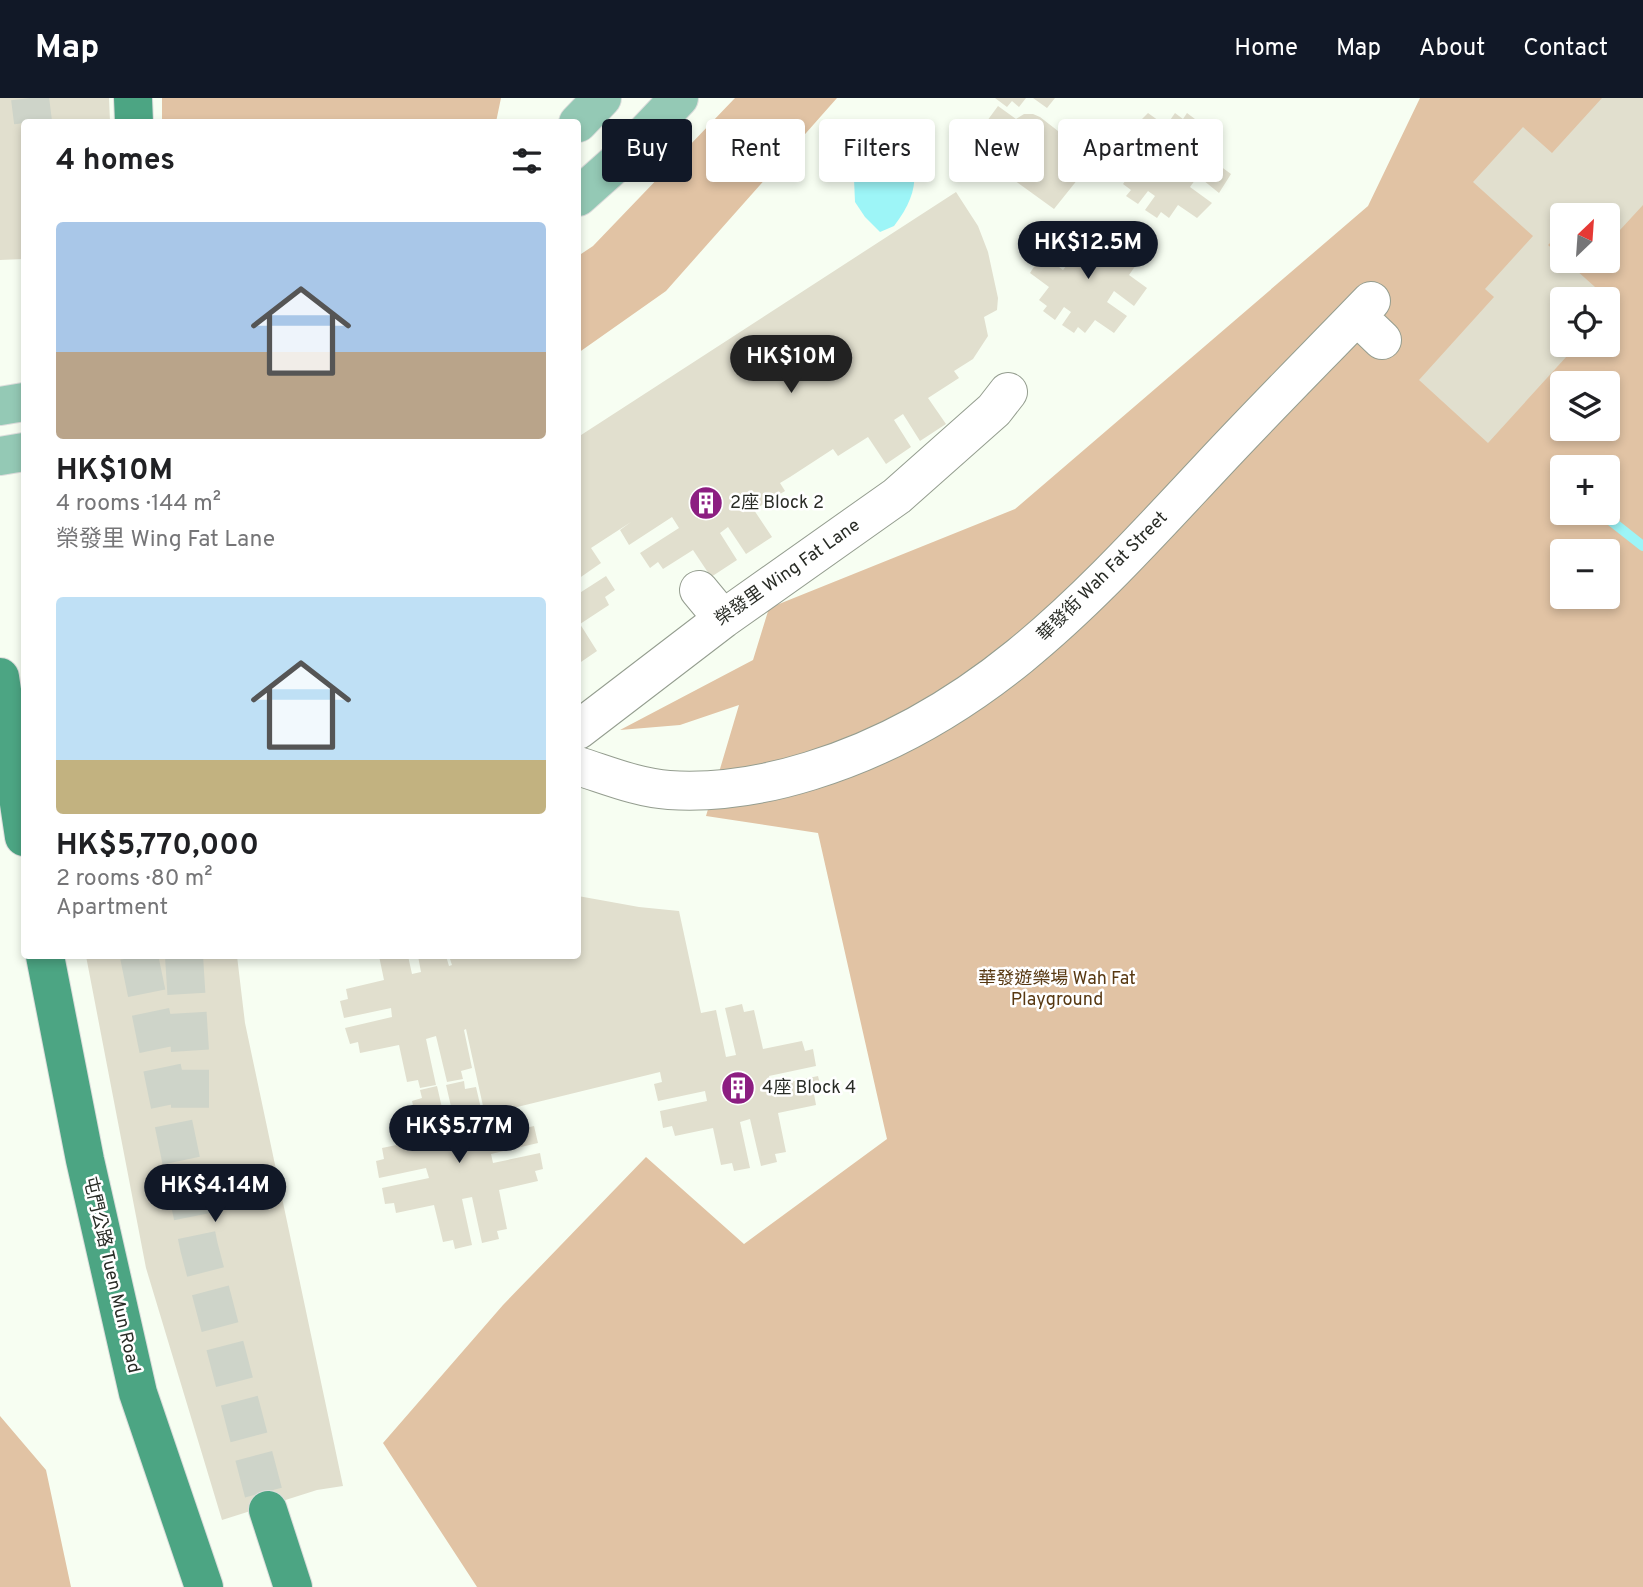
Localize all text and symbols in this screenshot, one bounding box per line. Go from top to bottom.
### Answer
text: Map [35,28,99,70]
text: Home [1234,34,1298,64]
text: Map [1336,34,1381,64]
text: About [1419,34,1485,64]
text: Contact [1523,34,1608,64]
chip: Buy [602,119,692,182]
chip: Rent [706,119,805,182]
chip: Filters [819,119,935,182]
chip: New [949,119,1044,182]
chip: Apartment [1058,119,1223,182]
icon: filters [508,142,546,180]
text: 4 homes [56,143,175,180]
north arrow [1550,203,1620,273]
map controls [1550,203,1620,609]
pin: HK$12.5M [1016,222,1160,281]
text: HK$12.5M [1034,229,1142,258]
icon: home [238,268,364,394]
button: locate [1550,287,1620,357]
pin: HK$10M [734,336,848,395]
text: HK$10M [746,343,836,372]
button: layers [1550,371,1620,441]
text: HK$10M [56,453,173,490]
button: + [1550,455,1620,525]
building icon: 2座 Block 2 [687,484,725,522]
text: 4 rooms · 144 m² [56,490,221,519]
place label: 2座 Block 2 [730,492,824,515]
street label: 華發街 Wah Fat Street [1033,507,1173,647]
street label: 榮發里 Wing Fat Lane [711,514,865,632]
text: 榮發里 Wing Fat Lane [56,526,275,555]
button: − [1550,539,1620,609]
icon: home [238,642,364,768]
text: HK$5,770,000 [56,828,259,865]
text: 2 rooms · 80 m² [56,865,213,894]
text: Apartment [56,894,168,923]
park label: 華發遊樂場 Wah Fat Playground [978,968,1136,1012]
building icon: 4座 Block 4 [719,1069,757,1107]
place label: 4座 Block 4 [762,1077,856,1100]
pin: HK$5.77M [387,1105,531,1165]
text: HK$5.77M [405,1113,513,1142]
pin: HK$4.14M [143,1164,287,1224]
text: HK$4.14M [160,1172,270,1201]
street label: 屯門公路 Tuen Mun Road [77,1174,145,1376]

